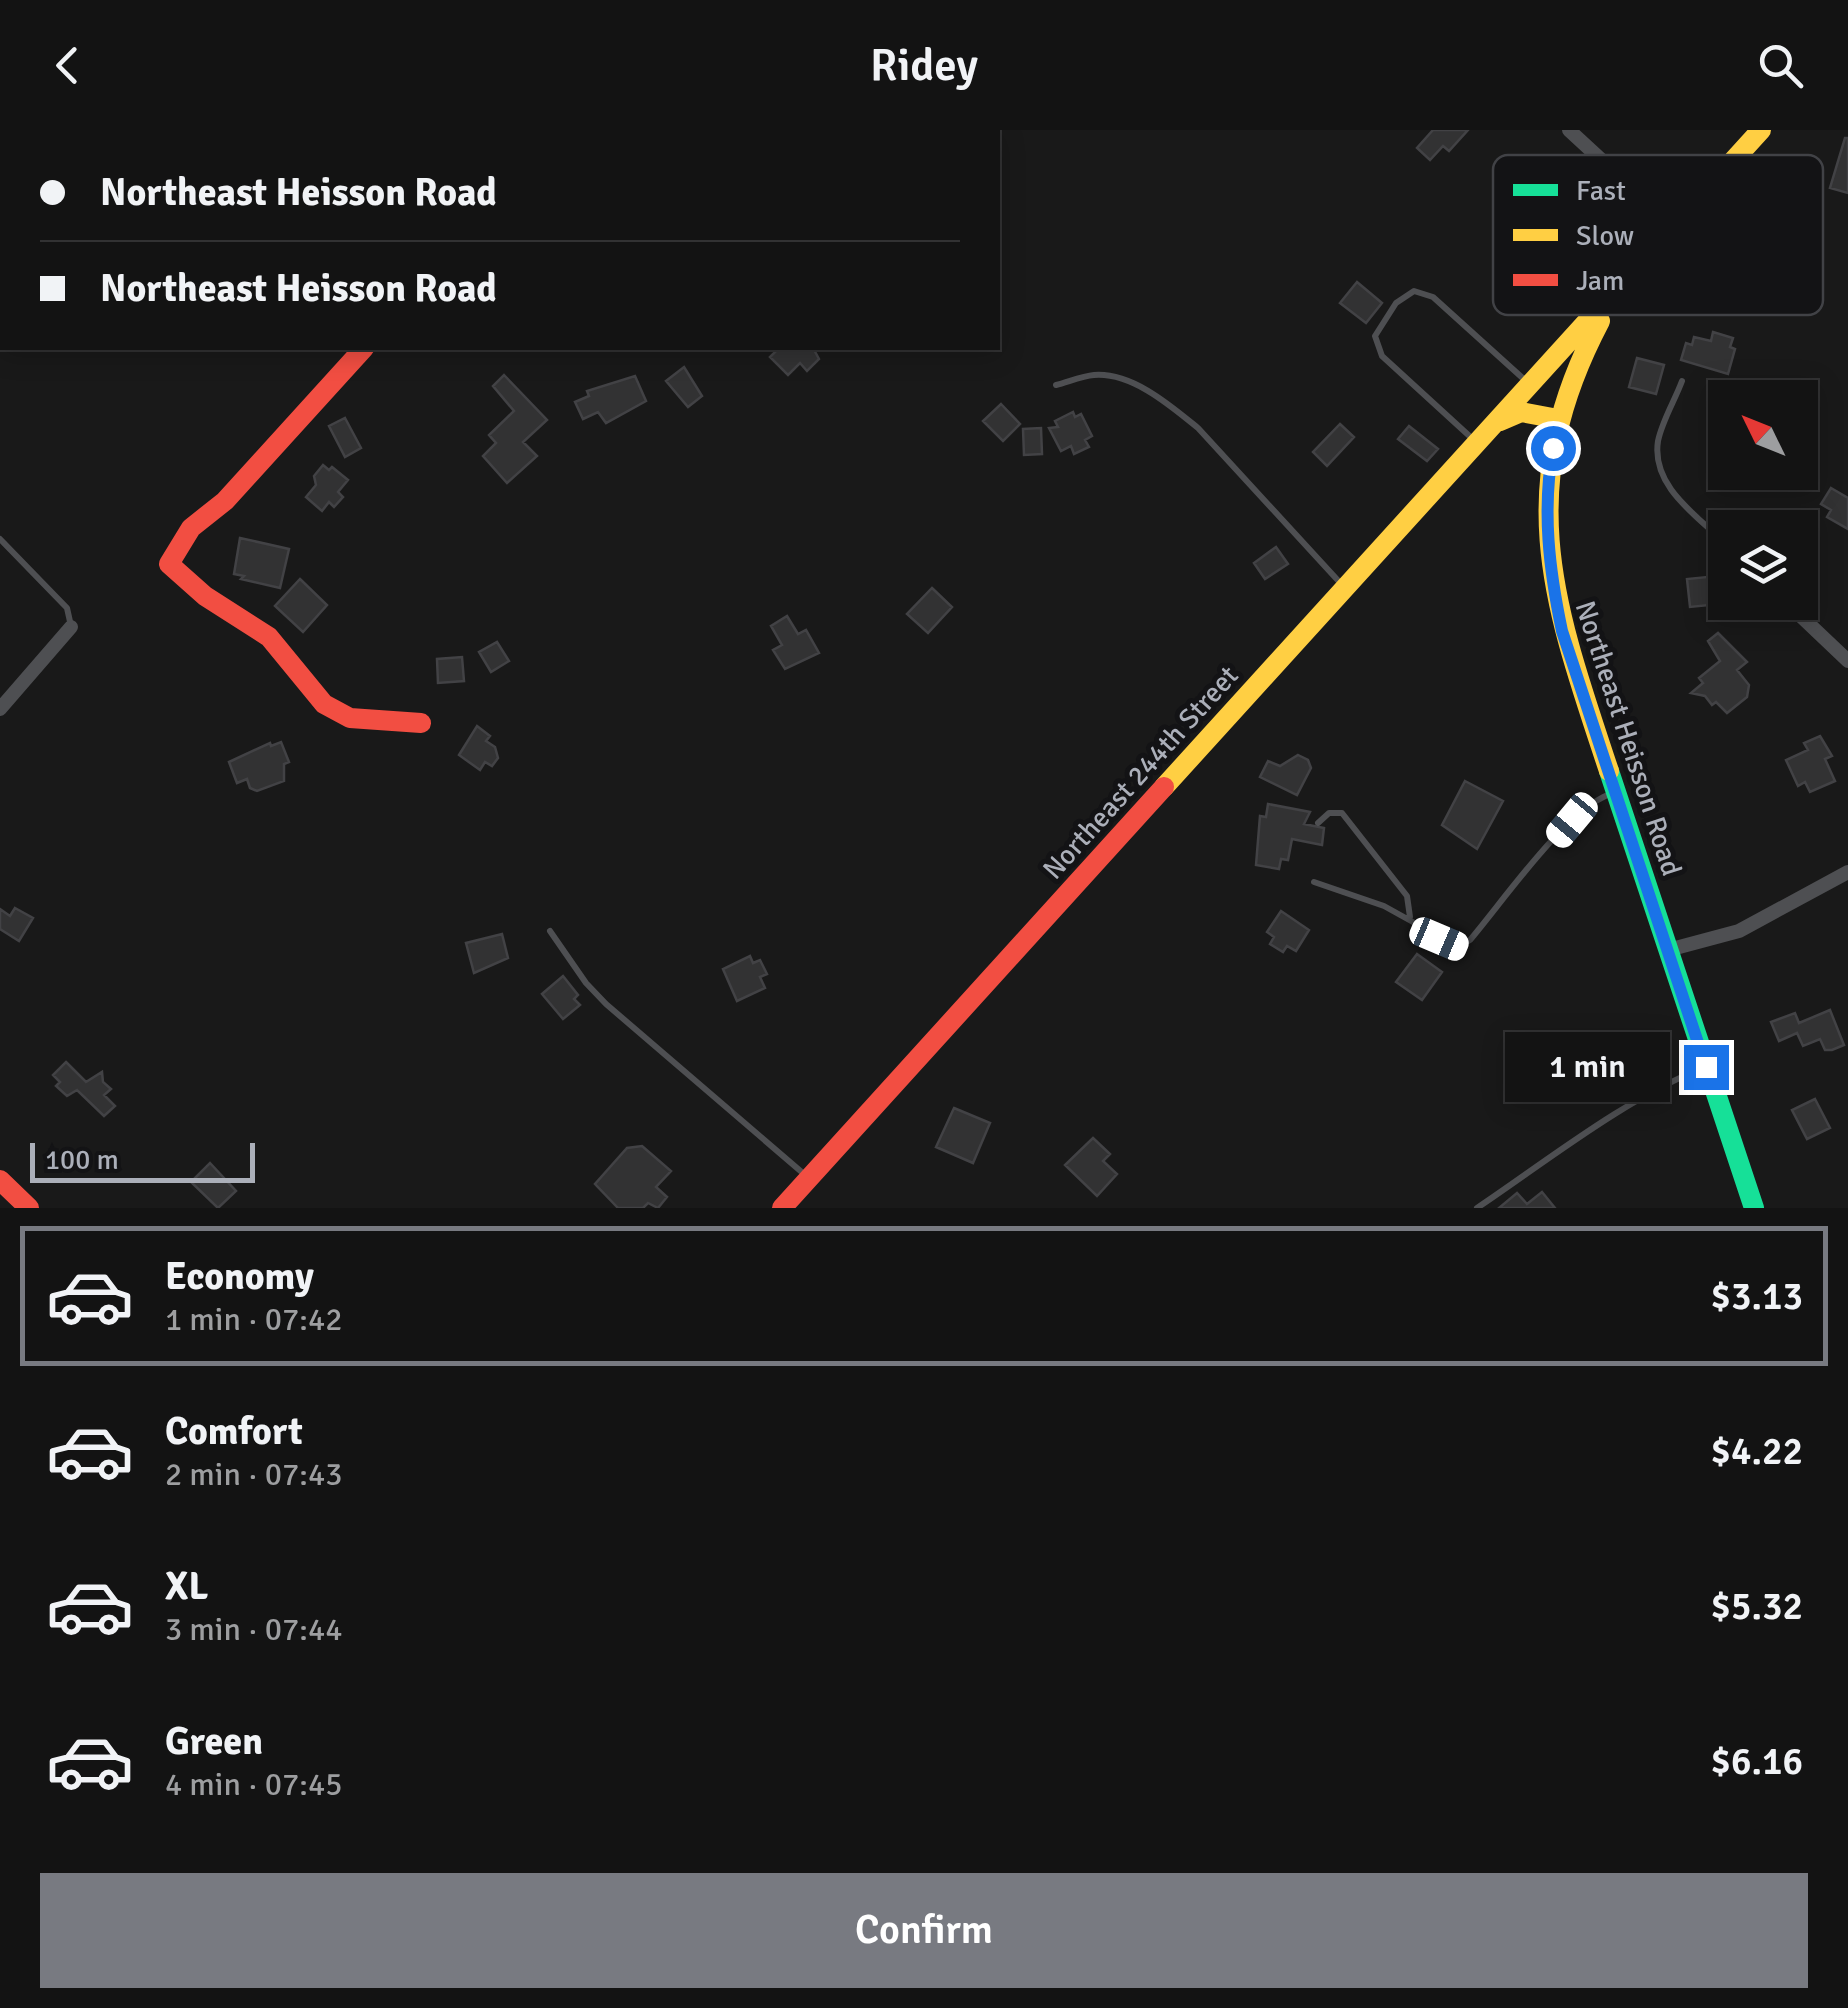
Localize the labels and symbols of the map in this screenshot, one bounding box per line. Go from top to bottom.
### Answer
legend [1493,155,1823,315]
text: Fast [1576,174,1626,208]
text: Slow [1576,219,1634,253]
text: Jam [1576,264,1624,298]
north arrow [1708,380,1818,490]
route start [1531,426,1576,471]
street label: Northeast Heisson Road [1568,597,1689,880]
street label: Northeast 244th Street [1036,659,1246,886]
car [1541,787,1603,853]
car [1406,913,1472,965]
callout: 1 min [1506,1032,1671,1102]
route end [1684,1045,1729,1090]
scale bar [30,1138,255,1182]

